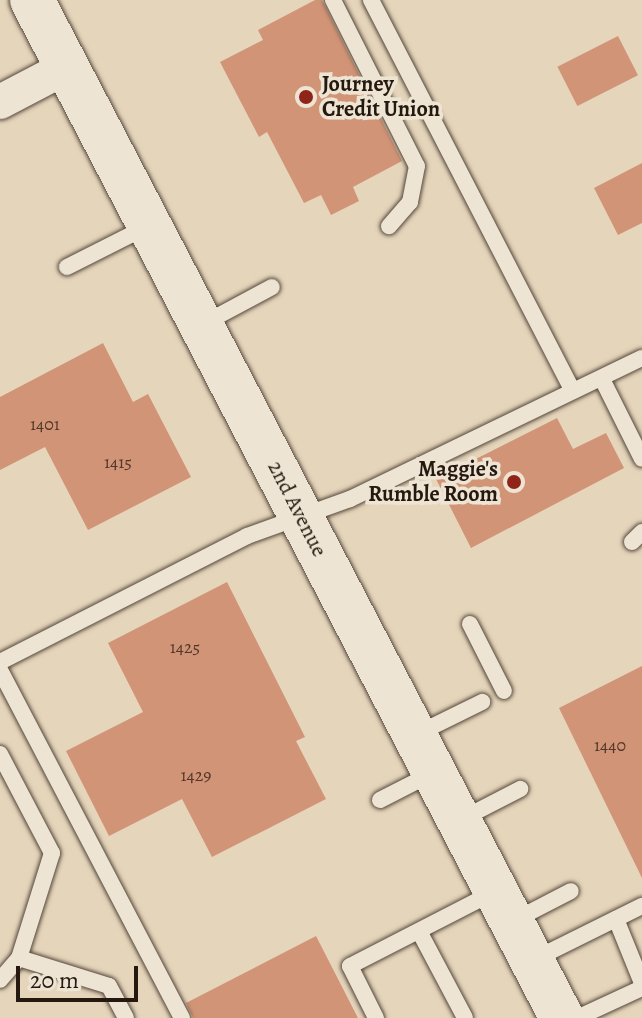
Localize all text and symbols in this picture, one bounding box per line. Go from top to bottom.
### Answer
place label: Journey Credit Union [322,71,440,122]
marker: Journey Credit Union [297,88,315,106]
house number: 1401 [30,413,60,435]
house number: 1415 [104,451,132,473]
place label: Maggie's Rumble Room [368,456,498,508]
street label: 2nd Avenue [262,457,332,561]
marker: Maggie's Rumble Room [505,473,523,491]
house number: 1425 [170,636,200,658]
house number: 1440 [594,734,626,756]
house number: 1429 [180,764,212,786]
scale bar [20,950,142,1000]
text: 20 m [30,964,79,996]

